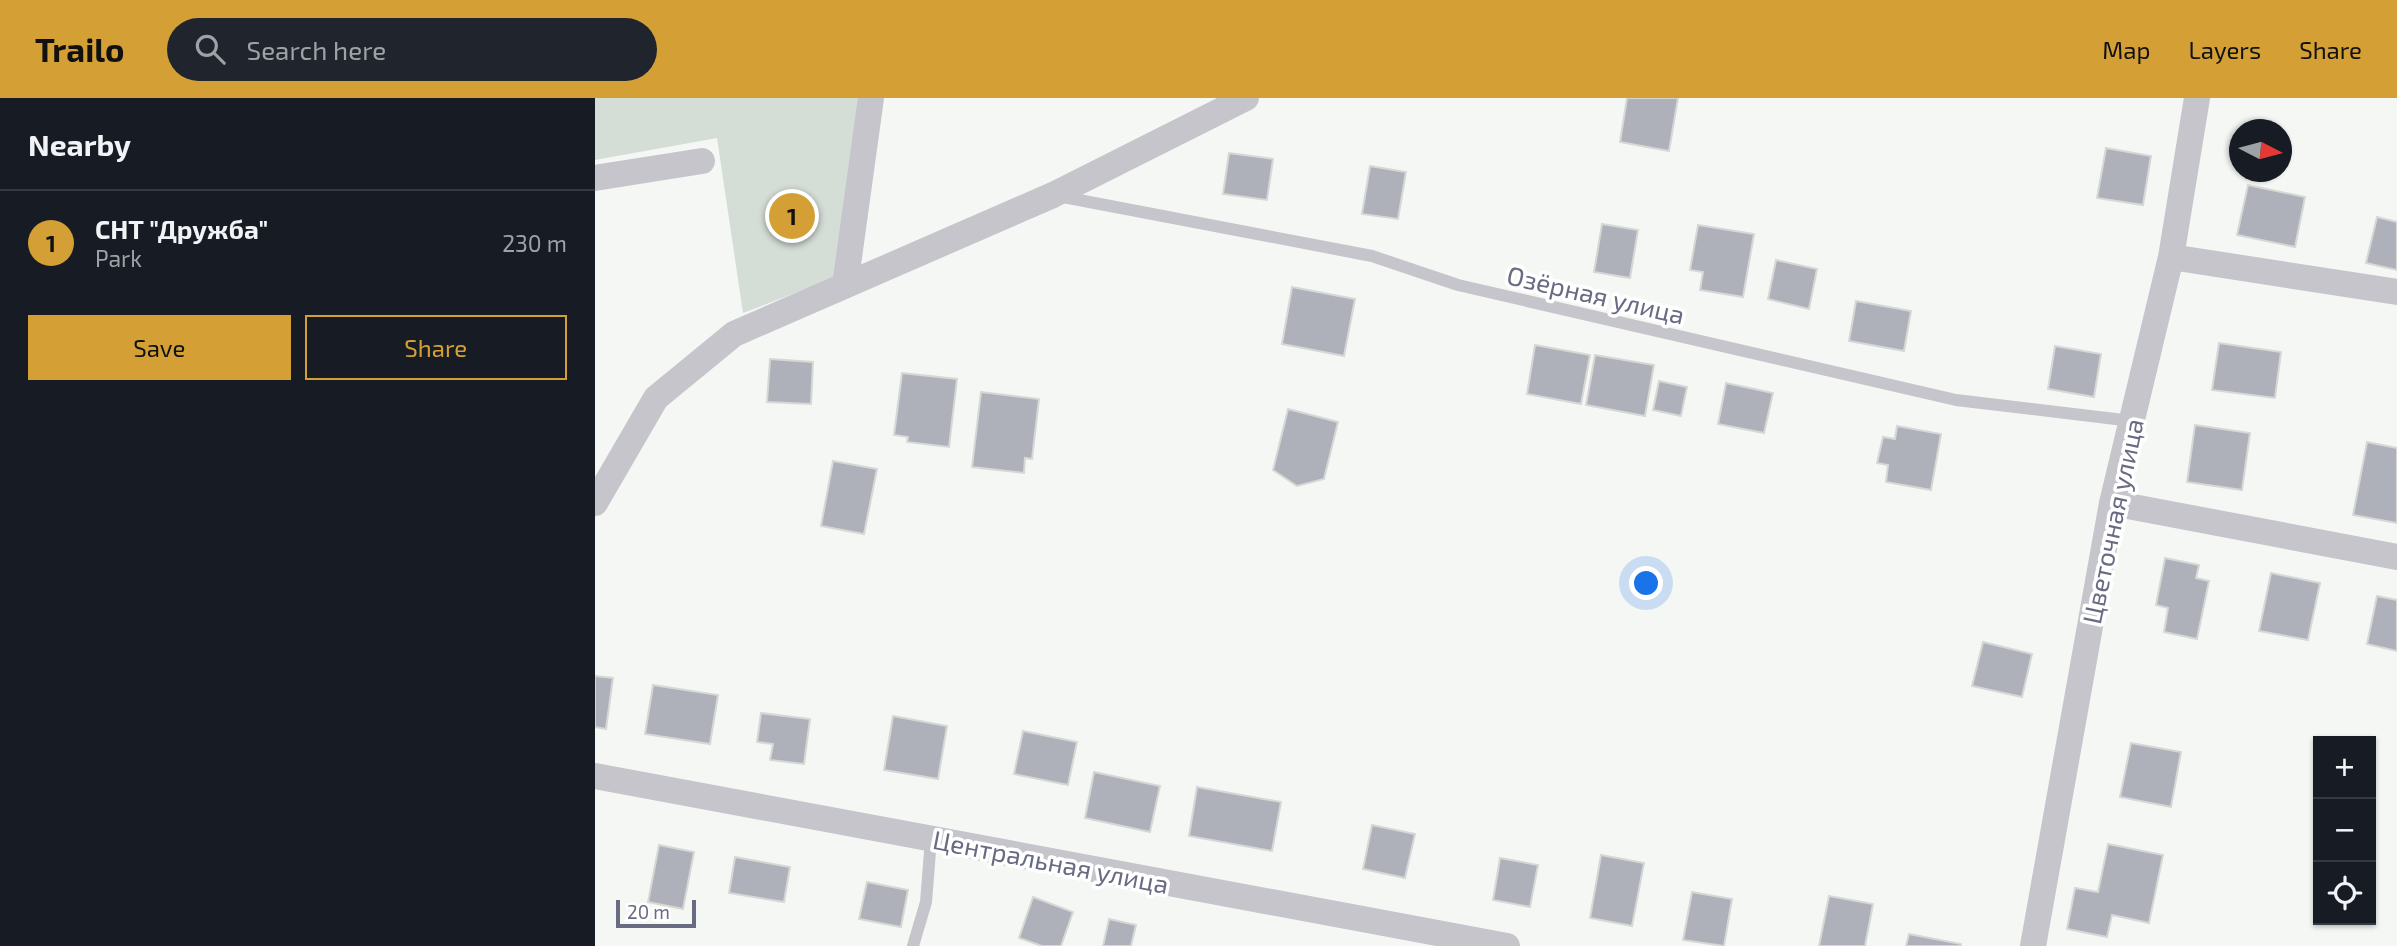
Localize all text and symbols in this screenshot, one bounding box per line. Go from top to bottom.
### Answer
search box [167,18,657,81]
text: Trailo [35,29,125,69]
icon: search [191,30,229,68]
text: Search here [247,34,386,65]
text: Map [2102,35,2150,64]
text: Layers [2188,35,2261,64]
text: Share [2299,35,2362,64]
north arrow [2229,119,2292,182]
text: Nearby [28,126,131,162]
pin: 1 [769,190,815,242]
text: СНТ "Дружба" [95,213,268,244]
text: 1 [46,229,56,257]
text: 230 m [502,229,567,257]
text: Park [95,244,142,272]
street label: Озёрная улица [1504,258,1688,330]
button: Save [28,315,291,380]
button: Share [305,315,567,380]
street label: Цветочная улица [2075,416,2150,627]
your location [1629,566,1663,600]
map controls [2313,736,2376,925]
button: + [2313,736,2376,799]
button: − [2313,799,2376,862]
street label: Центральная улица [930,823,1171,900]
button: locate [2313,862,2376,925]
scale bar [616,897,697,929]
text: 20 m [627,900,670,923]

